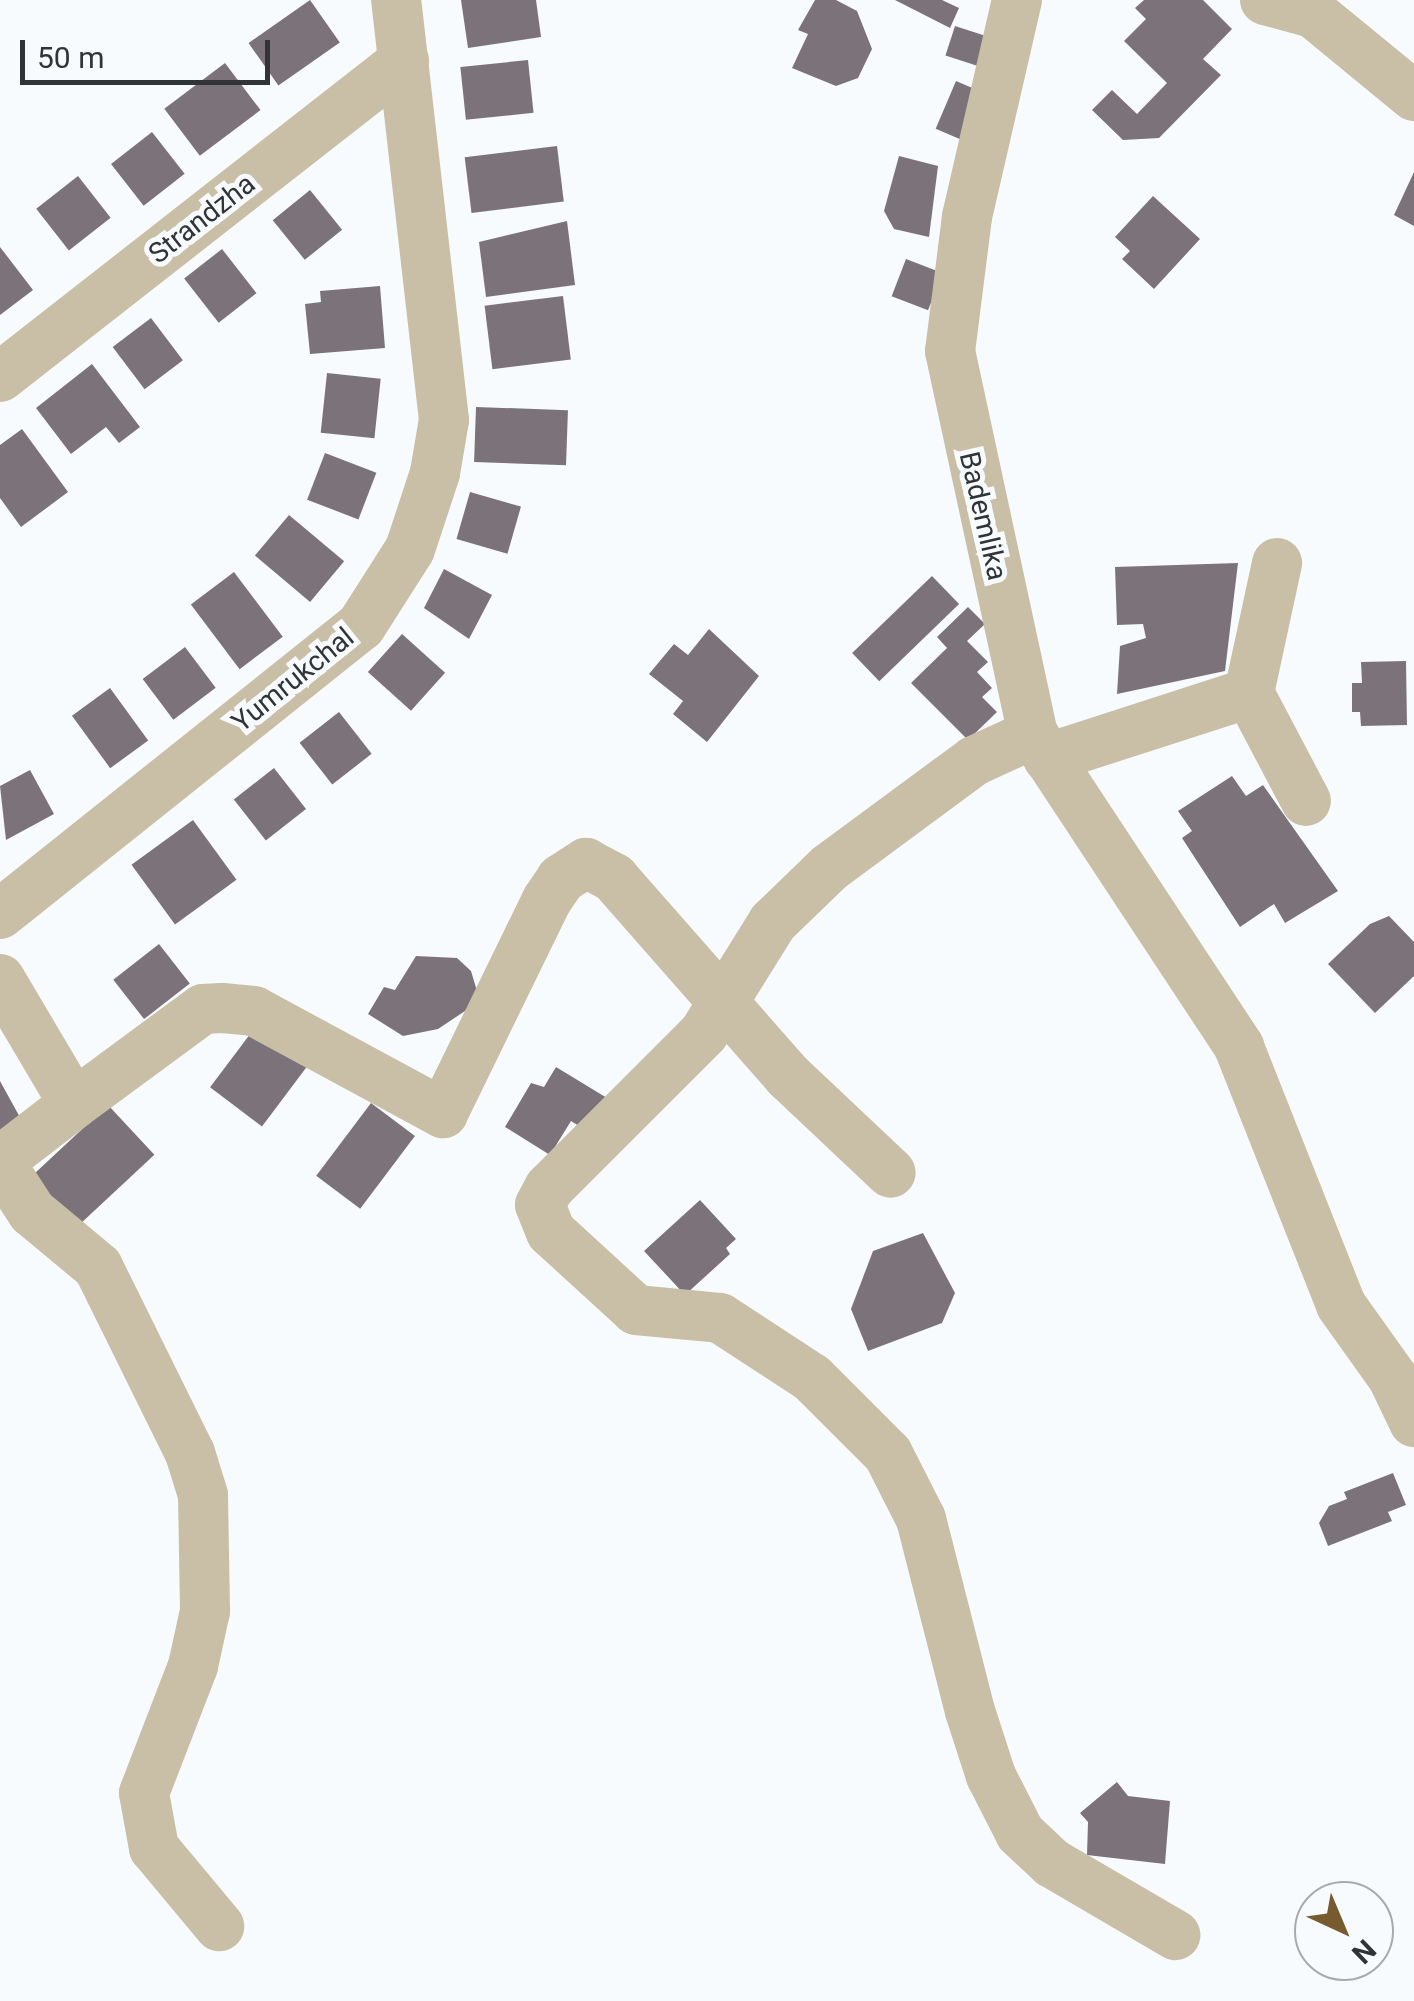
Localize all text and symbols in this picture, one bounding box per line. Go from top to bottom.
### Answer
scale bar [25,20,275,82]
text: 50 m [37,40,104,75]
street label: Strandzha [142,167,262,271]
street label: Bademlika [952,448,1014,584]
street label: Yumrukchal [225,621,361,739]
north arrow [1294,1881,1394,1981]
text: N [1345,1933,1382,1970]

